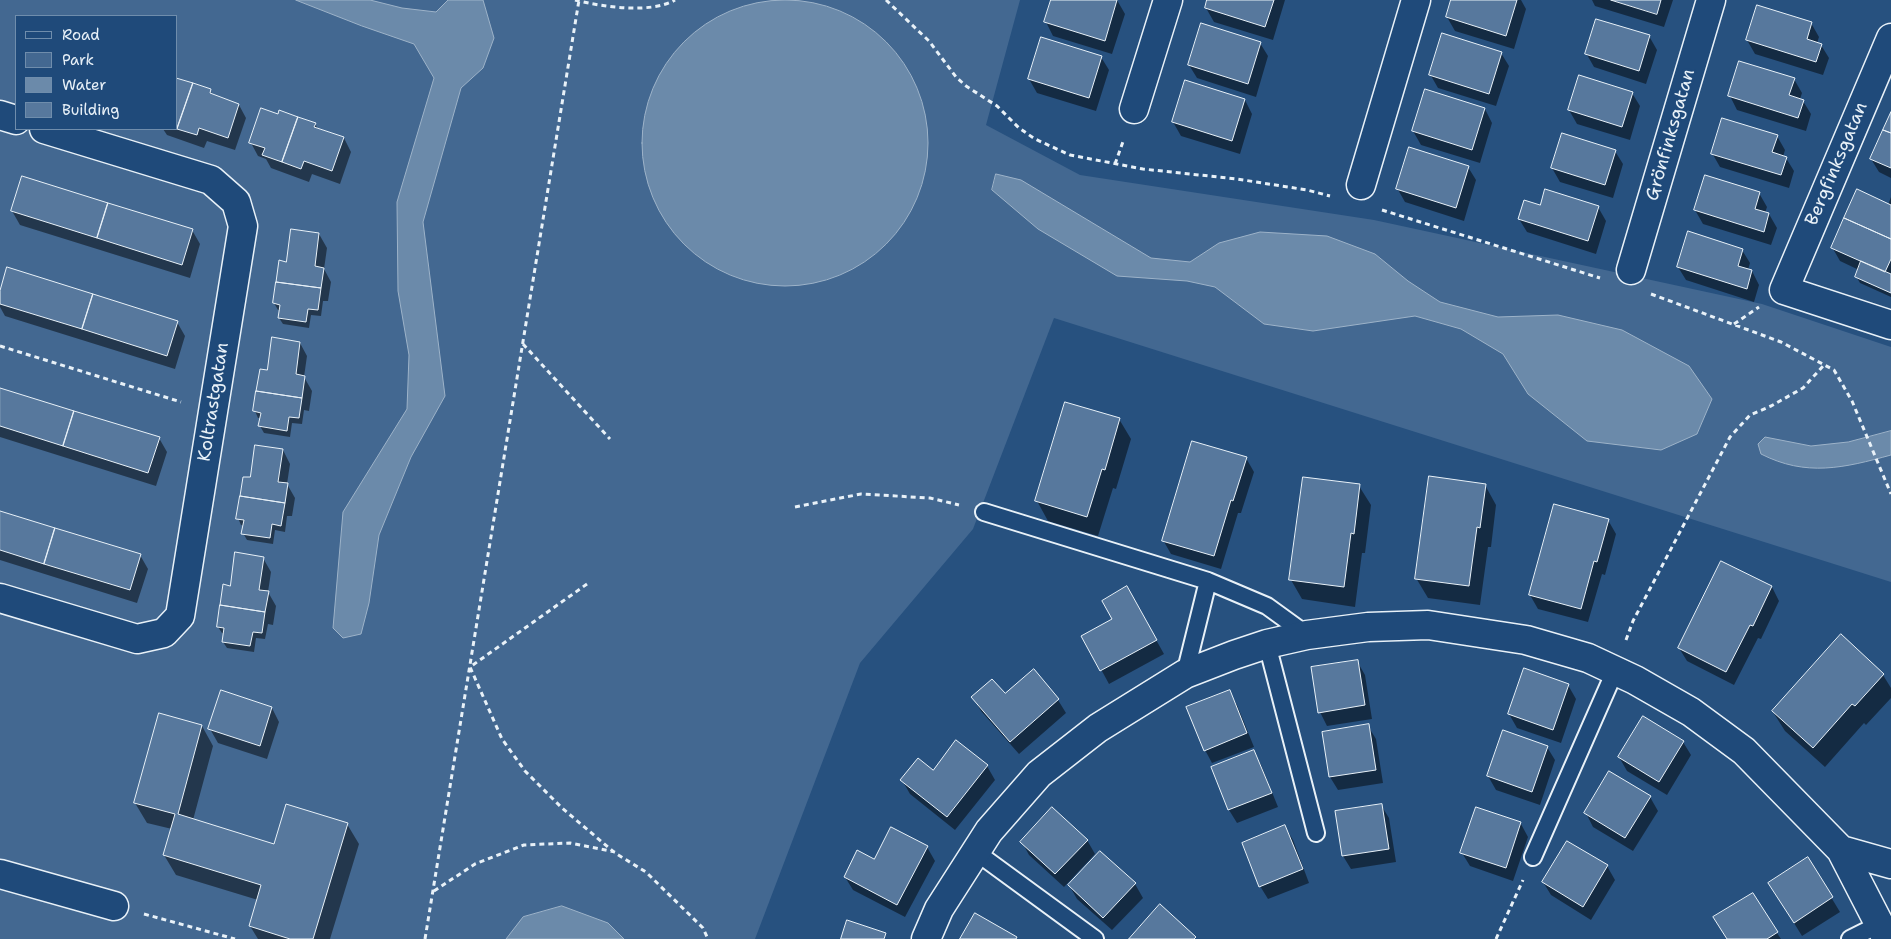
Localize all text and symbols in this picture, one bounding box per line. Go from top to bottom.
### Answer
legend [15,15,178,130]
text: Road [62,25,100,45]
text: Park [62,50,94,70]
street label: Grönfinksgatan [1642,67,1700,203]
text: Water [62,75,106,95]
street label: Bergfinksgatan [1801,99,1873,229]
text: Building [62,100,119,120]
street label: Koltrastgatan [194,341,234,463]

